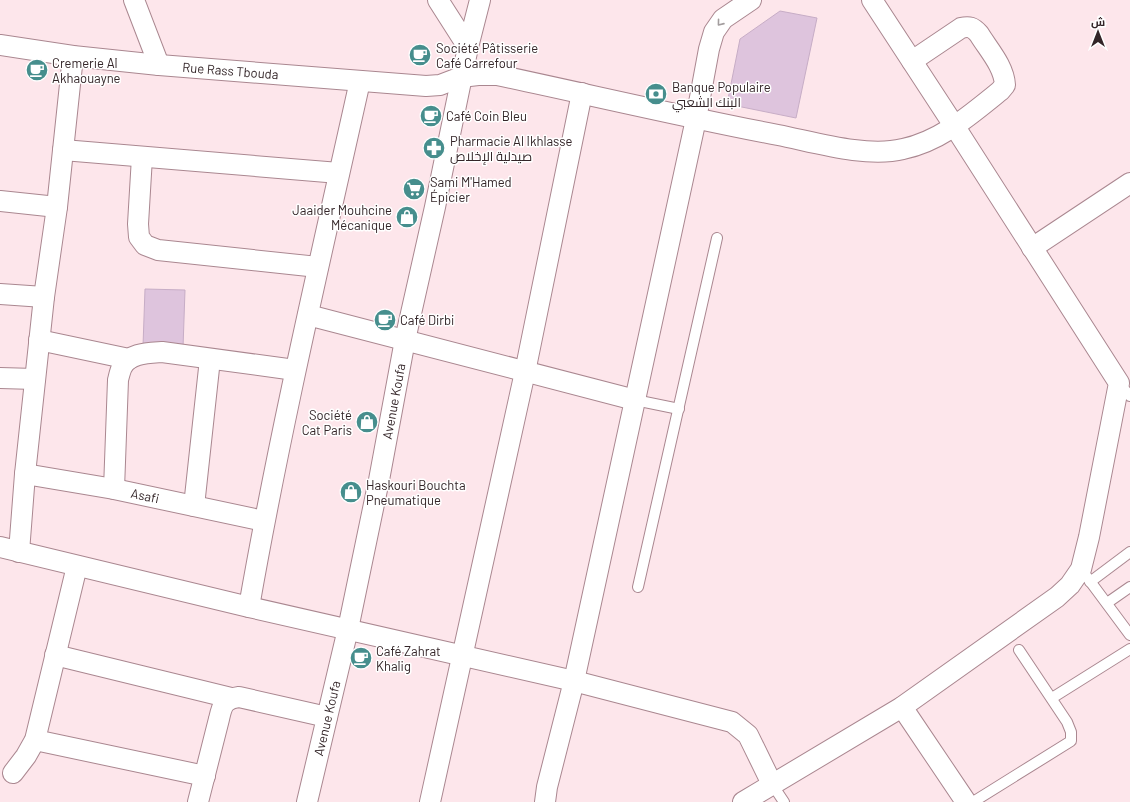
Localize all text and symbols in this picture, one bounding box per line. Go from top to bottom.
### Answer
north arrow [1078,12,1118,52]
text: ش [1091,15,1105,29]
one-way arrow [718,19,725,26]
place label: Société Pâtisserie Café Carrefour [436,40,538,71]
cafe icon: Société Pâtisserie Café Carrefour [407,42,433,68]
place label: Cremerie Al Akhaouayne [52,55,121,86]
cafe icon: Cremerie Al Akhaouayne [24,57,50,83]
street label: Rue Rass Tbouda [182,59,279,82]
place label: Banque Populaire البنك الشعبي [672,79,771,113]
bank icon: Banque Populaire البنك الشعبي [643,81,669,107]
cafe icon: Café Coin Bleu [418,103,444,129]
place label: Café Coin Bleu [446,108,527,124]
place label: Pharmacie Al Ikhlasse صيدلية الإخلاص [450,133,572,165]
pharmacy icon: Pharmacie Al Ikhlasse صيدلية الإخلاص [421,135,447,161]
place label: Sami M'Hamed Épicier [430,174,512,205]
supermarket icon: Sami M'Hamed Épicier [401,176,427,202]
place label: Jaaider Mouhcine Mécanique [292,202,392,233]
shop icon: Jaaider Mouhcine Mécanique [394,204,420,230]
cafe icon: Café Dirbi [372,307,398,333]
place label: Café Dirbi [400,312,454,328]
street label: Avenue Koufa [379,362,408,441]
place label: Société Cat Paris [302,407,352,438]
shop icon: Société Cat Paris [354,409,380,435]
place label: Haskouri Bouchta Pneumatique [366,477,466,508]
shop icon: Haskouri Bouchta Pneumatique [338,479,364,505]
street label: Asafi [129,485,161,506]
place label: Café Zahrat Khalig [376,643,441,674]
cafe icon: Café Zahrat Khalig [348,645,374,671]
street label: Avenue Koufa [310,679,343,758]

